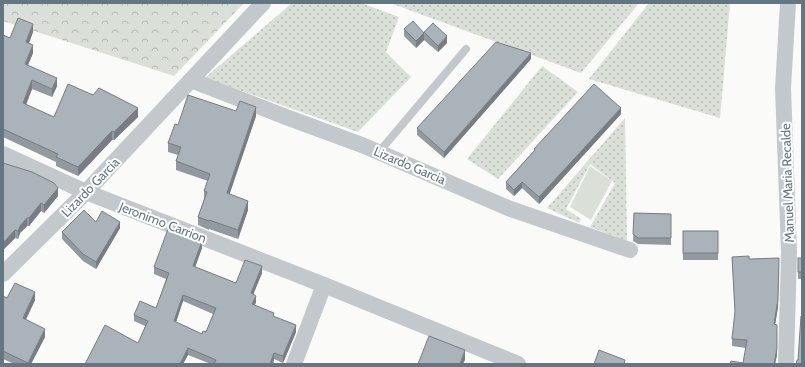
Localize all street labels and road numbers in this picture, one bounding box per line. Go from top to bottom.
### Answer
street label: Manuel Maria Recalde [777,123,797,243]
street label: Lizardo Garcia [372,143,449,188]
street label: Lizardo Garcia [58,153,123,220]
street label: Jeronimo Carrion [116,198,209,246]

